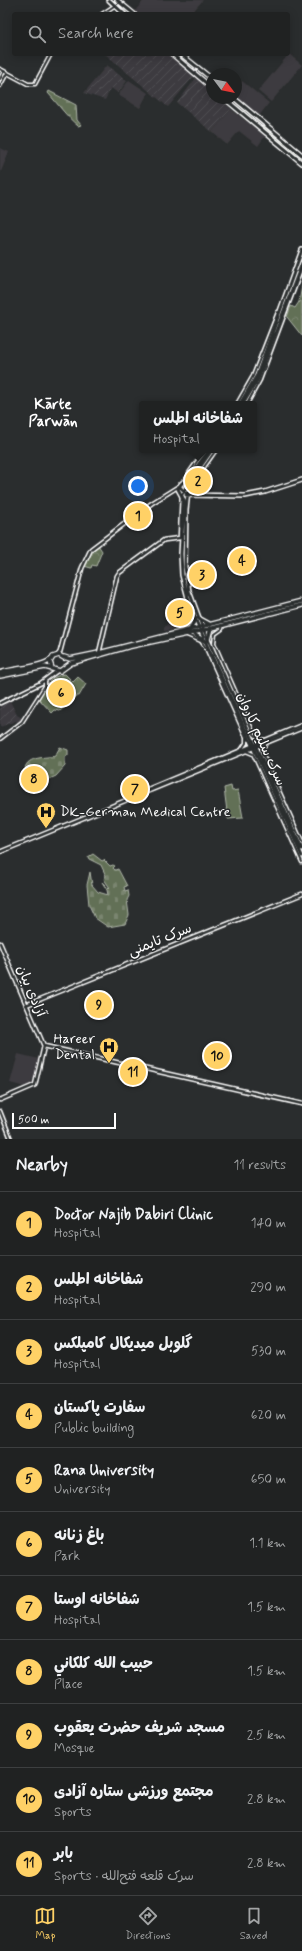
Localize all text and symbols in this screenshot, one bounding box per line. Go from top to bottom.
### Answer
search box [12,12,290,56]
icon: search [26,23,48,45]
text: Search here [58,24,134,44]
north arrow [206,68,242,104]
district label: Kārte Parwān [28,395,78,432]
popup [139,401,257,453]
text: شفاخانه اطلس [153,409,243,429]
text: Hospital [153,431,200,448]
pin: 2 [185,466,211,496]
your location [128,476,148,496]
pin: 1 [125,501,151,531]
pin: 4 [229,546,255,576]
pin: 3 [189,560,215,590]
pin: 5 [167,598,193,628]
pin: 6 [48,678,74,708]
street label: سرک سلیم کاروان [231,689,290,789]
pin: 8 [21,764,47,794]
pin: 7 [122,774,148,804]
hospital icon: DK-German Medical Centre [35,801,57,829]
place label: DK-German Medical Centre [60,803,231,821]
street label: سرک تایمنی [125,919,195,961]
street label: آزادی بیان [12,962,50,1020]
pin: 9 [86,990,112,1020]
place label: Hareer Dental [53,1030,95,1064]
hospital icon: Hareer Dental [98,1036,120,1064]
pin: 10 [204,1041,230,1071]
pin: 11 [120,1057,146,1087]
scale bar [12,1111,116,1130]
text: 500 m [18,1113,49,1127]
text: Nearby [16,1154,68,1176]
text: 11 results [234,1157,286,1174]
text: Doctor Najib Dabiri Clinic [54,1205,213,1225]
text: 1 [26,1215,32,1232]
text: 140 m [251,1215,286,1232]
text: Hospital [54,1225,100,1242]
text: شفاخانه اطلس [54,1270,143,1290]
text: 2 [26,1279,32,1296]
text: 290 m [250,1279,286,1296]
text: Hospital [54,1292,100,1309]
text: گلوبل میدیکال کامپلکس [54,1334,192,1354]
text: 3 [26,1343,32,1360]
text: 530 m [251,1343,286,1360]
text: Hospital [54,1356,100,1373]
text: سفارت پاکستان [54,1398,145,1418]
text: 4 [25,1407,33,1424]
text: 620 m [251,1407,286,1424]
text: Public building [54,1420,134,1437]
text: Rana University [54,1461,154,1481]
text: 5 [25,1471,33,1488]
text: 650 m [251,1471,286,1488]
text: University [54,1481,110,1498]
text: باغ زنانه [54,1526,104,1546]
text: 6 [26,1535,32,1552]
text: 1.1 km [249,1535,286,1552]
text: Park [54,1548,80,1565]
text: شفاخانه اوستا [54,1590,140,1610]
text: 7 [25,1599,33,1616]
text: 1.5 km [247,1599,286,1616]
text: Hospital [54,1612,100,1629]
text: حبيب الله کلکاني [54,1654,153,1674]
text: 8 [25,1663,33,1680]
text: 1.5 km [247,1663,286,1680]
text: Place [54,1676,83,1693]
text: مسجد شریف حضرت یعقوب [54,1718,225,1738]
text: 9 [26,1727,32,1744]
text: 2.5 km [247,1727,286,1744]
text: Mosque [54,1740,95,1757]
text: مجتمع ورزشی ستاره آزادی [54,1782,214,1802]
text: 10 [22,1791,36,1808]
text: 2.8 km [247,1791,286,1808]
text: Sports [54,1804,92,1821]
text: بابر [54,1844,73,1864]
text: 11 [23,1855,35,1872]
text: 2.8 km [247,1855,286,1872]
text: Sports · سرک قلعه فتح‌الله [54,1868,194,1885]
tab: Map [34,1905,56,1943]
tab: Directions [125,1905,171,1943]
tab: Saved [240,1905,267,1943]

